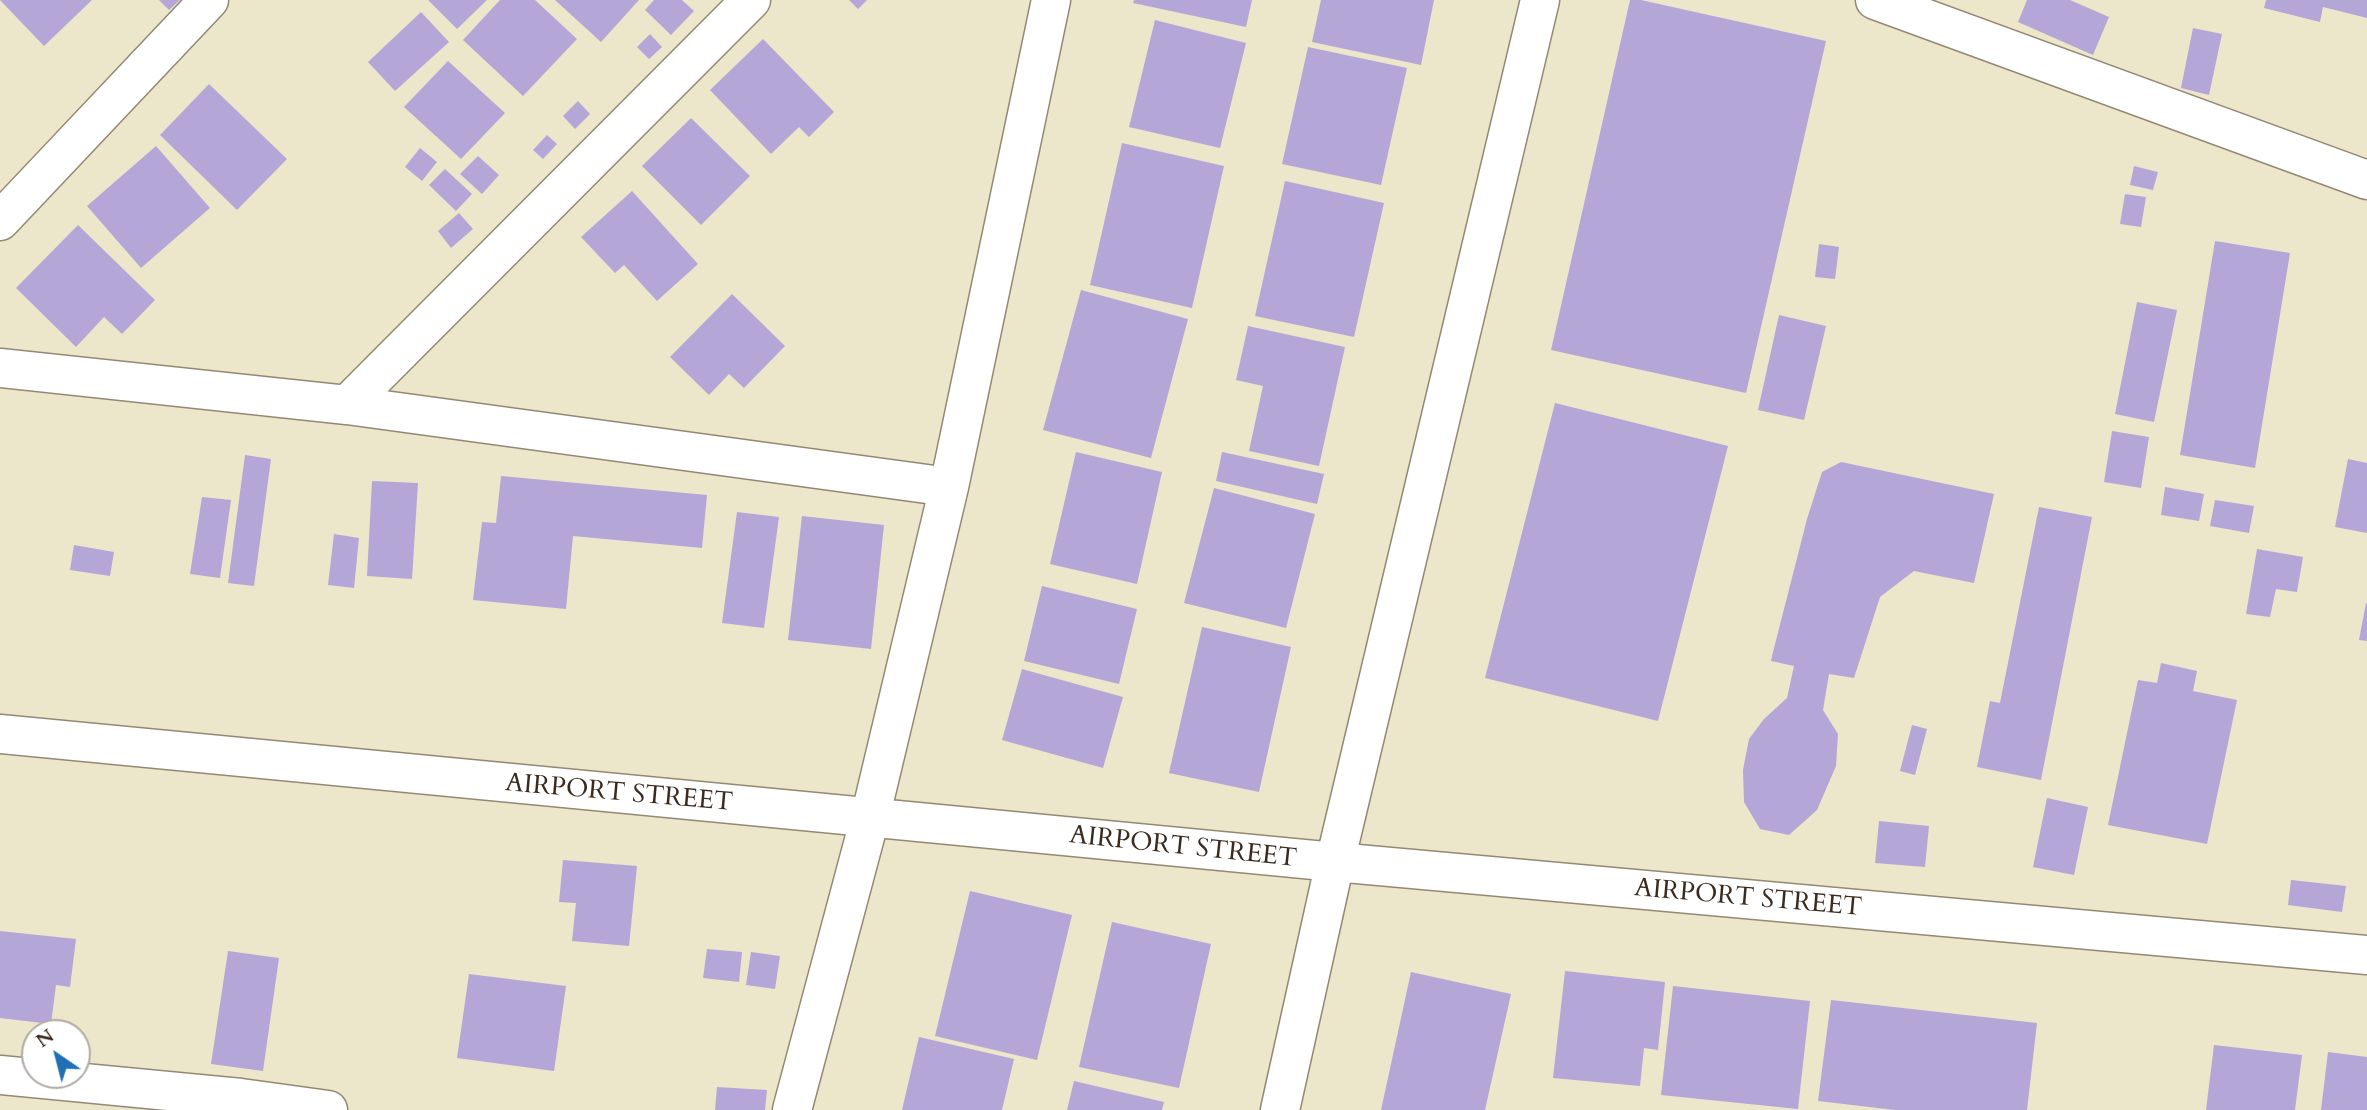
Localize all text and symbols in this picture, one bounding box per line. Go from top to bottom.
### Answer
street label: AIRPORT STREET [504,768,734,820]
street label: AIRPORT STREET [1068,821,1298,875]
street label: AIRPORT STREET [1633,873,1863,925]
north arrow [21,1019,91,1089]
text: N [31,1023,59,1054]

